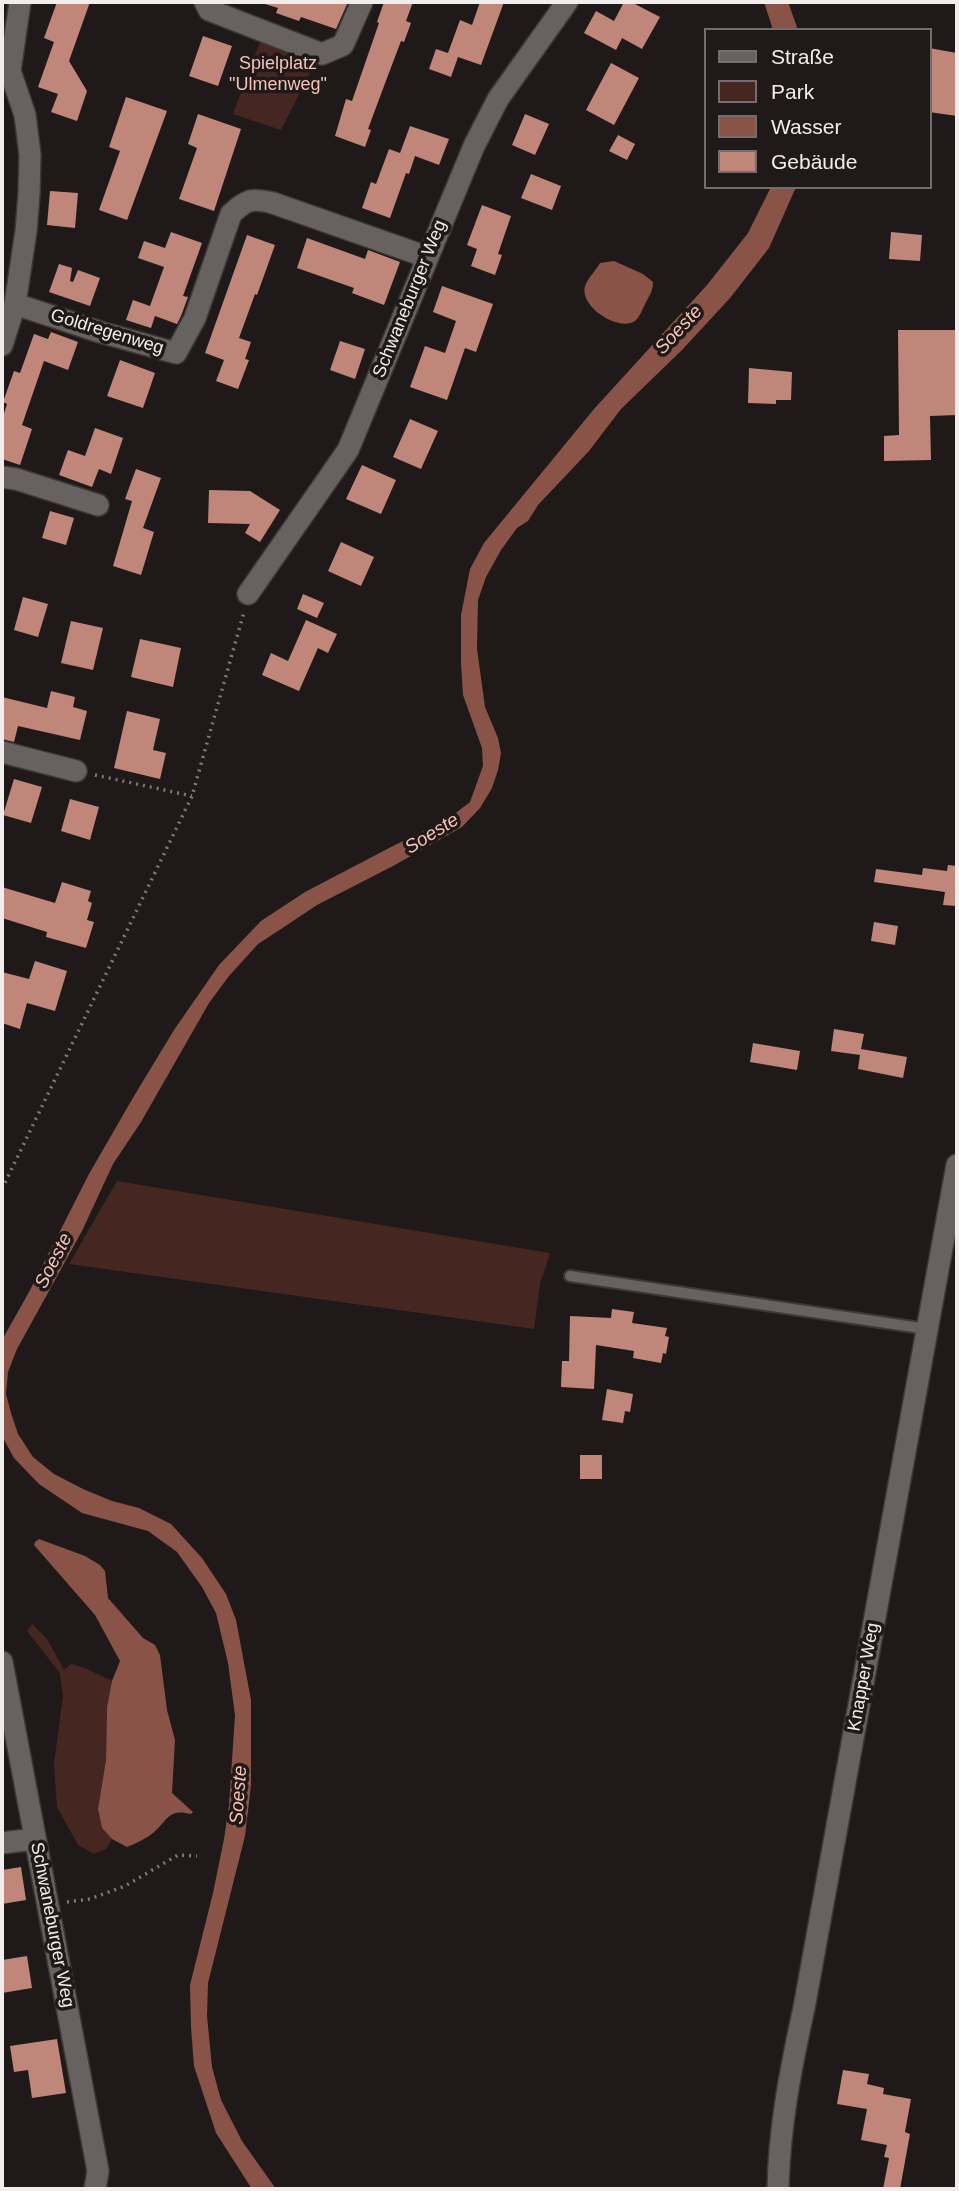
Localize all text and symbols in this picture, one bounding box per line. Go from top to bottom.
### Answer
legend [704,28,931,189]
text: Straße [771,45,834,68]
park label: Spielplatz "Ulmenweg" [229,53,327,96]
text: Park [771,80,814,103]
text: Wasser [771,115,841,138]
text: Gebäude [771,150,857,173]
street label: Schwaneburger Weg [369,217,451,381]
water label: Soeste [650,301,708,359]
street label: Goldregenweg [48,305,166,359]
water label: Soeste [401,809,463,859]
water label: Soeste [30,1229,78,1293]
street label: Knapper Weg [844,1621,884,1733]
water label: Soeste [226,1765,252,1825]
street label: Schwaneburger Weg [25,1841,79,2009]

